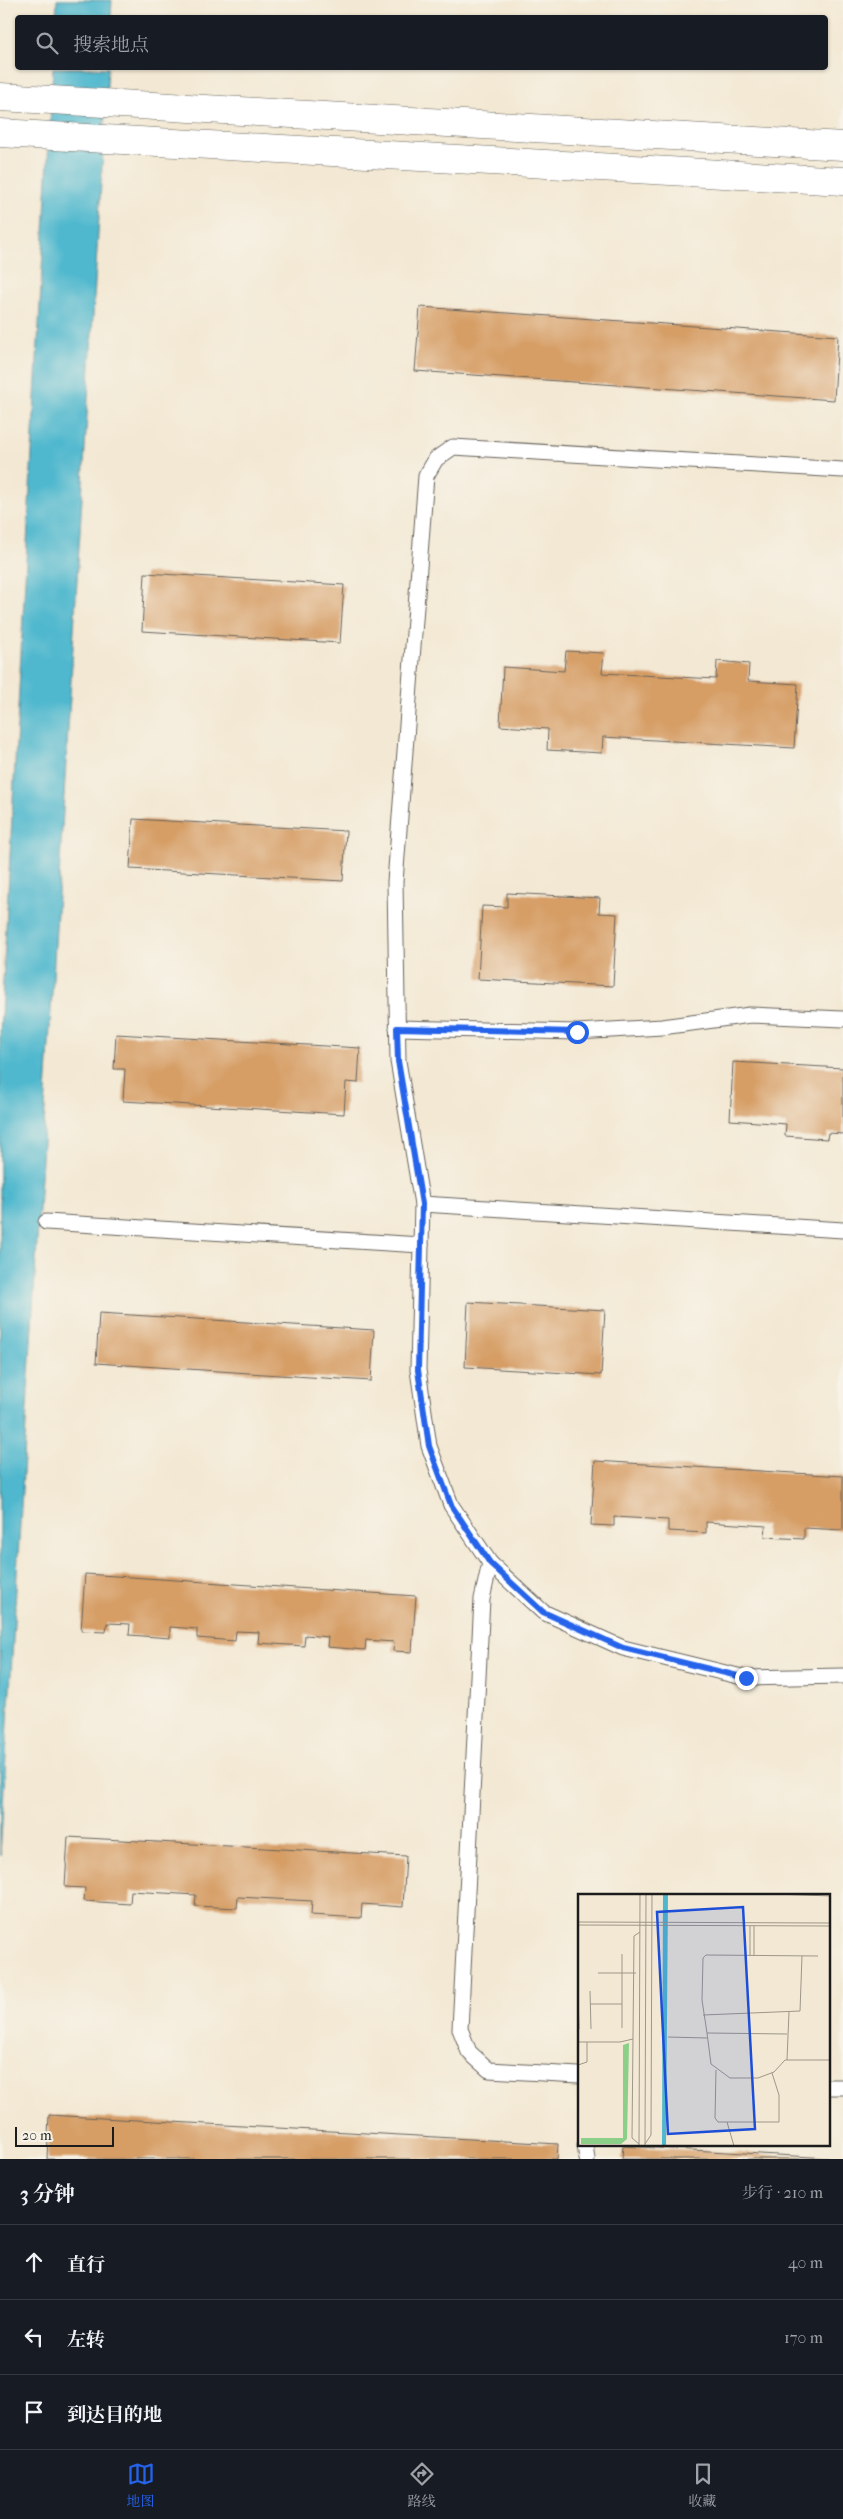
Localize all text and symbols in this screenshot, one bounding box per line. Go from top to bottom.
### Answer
search box [15,15,828,70]
icon: search [33,29,61,57]
text: 搜索地点 [73,34,149,56]
route start [566,1021,589,1044]
route end [735,1667,758,1690]
inset map [578,1894,830,2146]
scale bar [15,2124,114,2147]
text: 20 m [22,2127,52,2144]
text: 3 分钟 [20,2182,75,2206]
text: 步行 · 210 m [741,2183,823,2202]
icon: ahead [20,2248,48,2276]
text: 40 m [788,2253,823,2272]
text: 直行 [67,2254,105,2276]
icon: left [20,2323,48,2351]
text: 170 m [784,2328,823,2347]
text: 左转 [67,2329,105,2351]
icon: arrive [20,2398,48,2426]
text: 到达目的地 [67,2404,162,2426]
tab: 地图 [127,2460,155,2510]
tab: 路线 [408,2460,436,2510]
tab: 收藏 [689,2460,717,2510]

